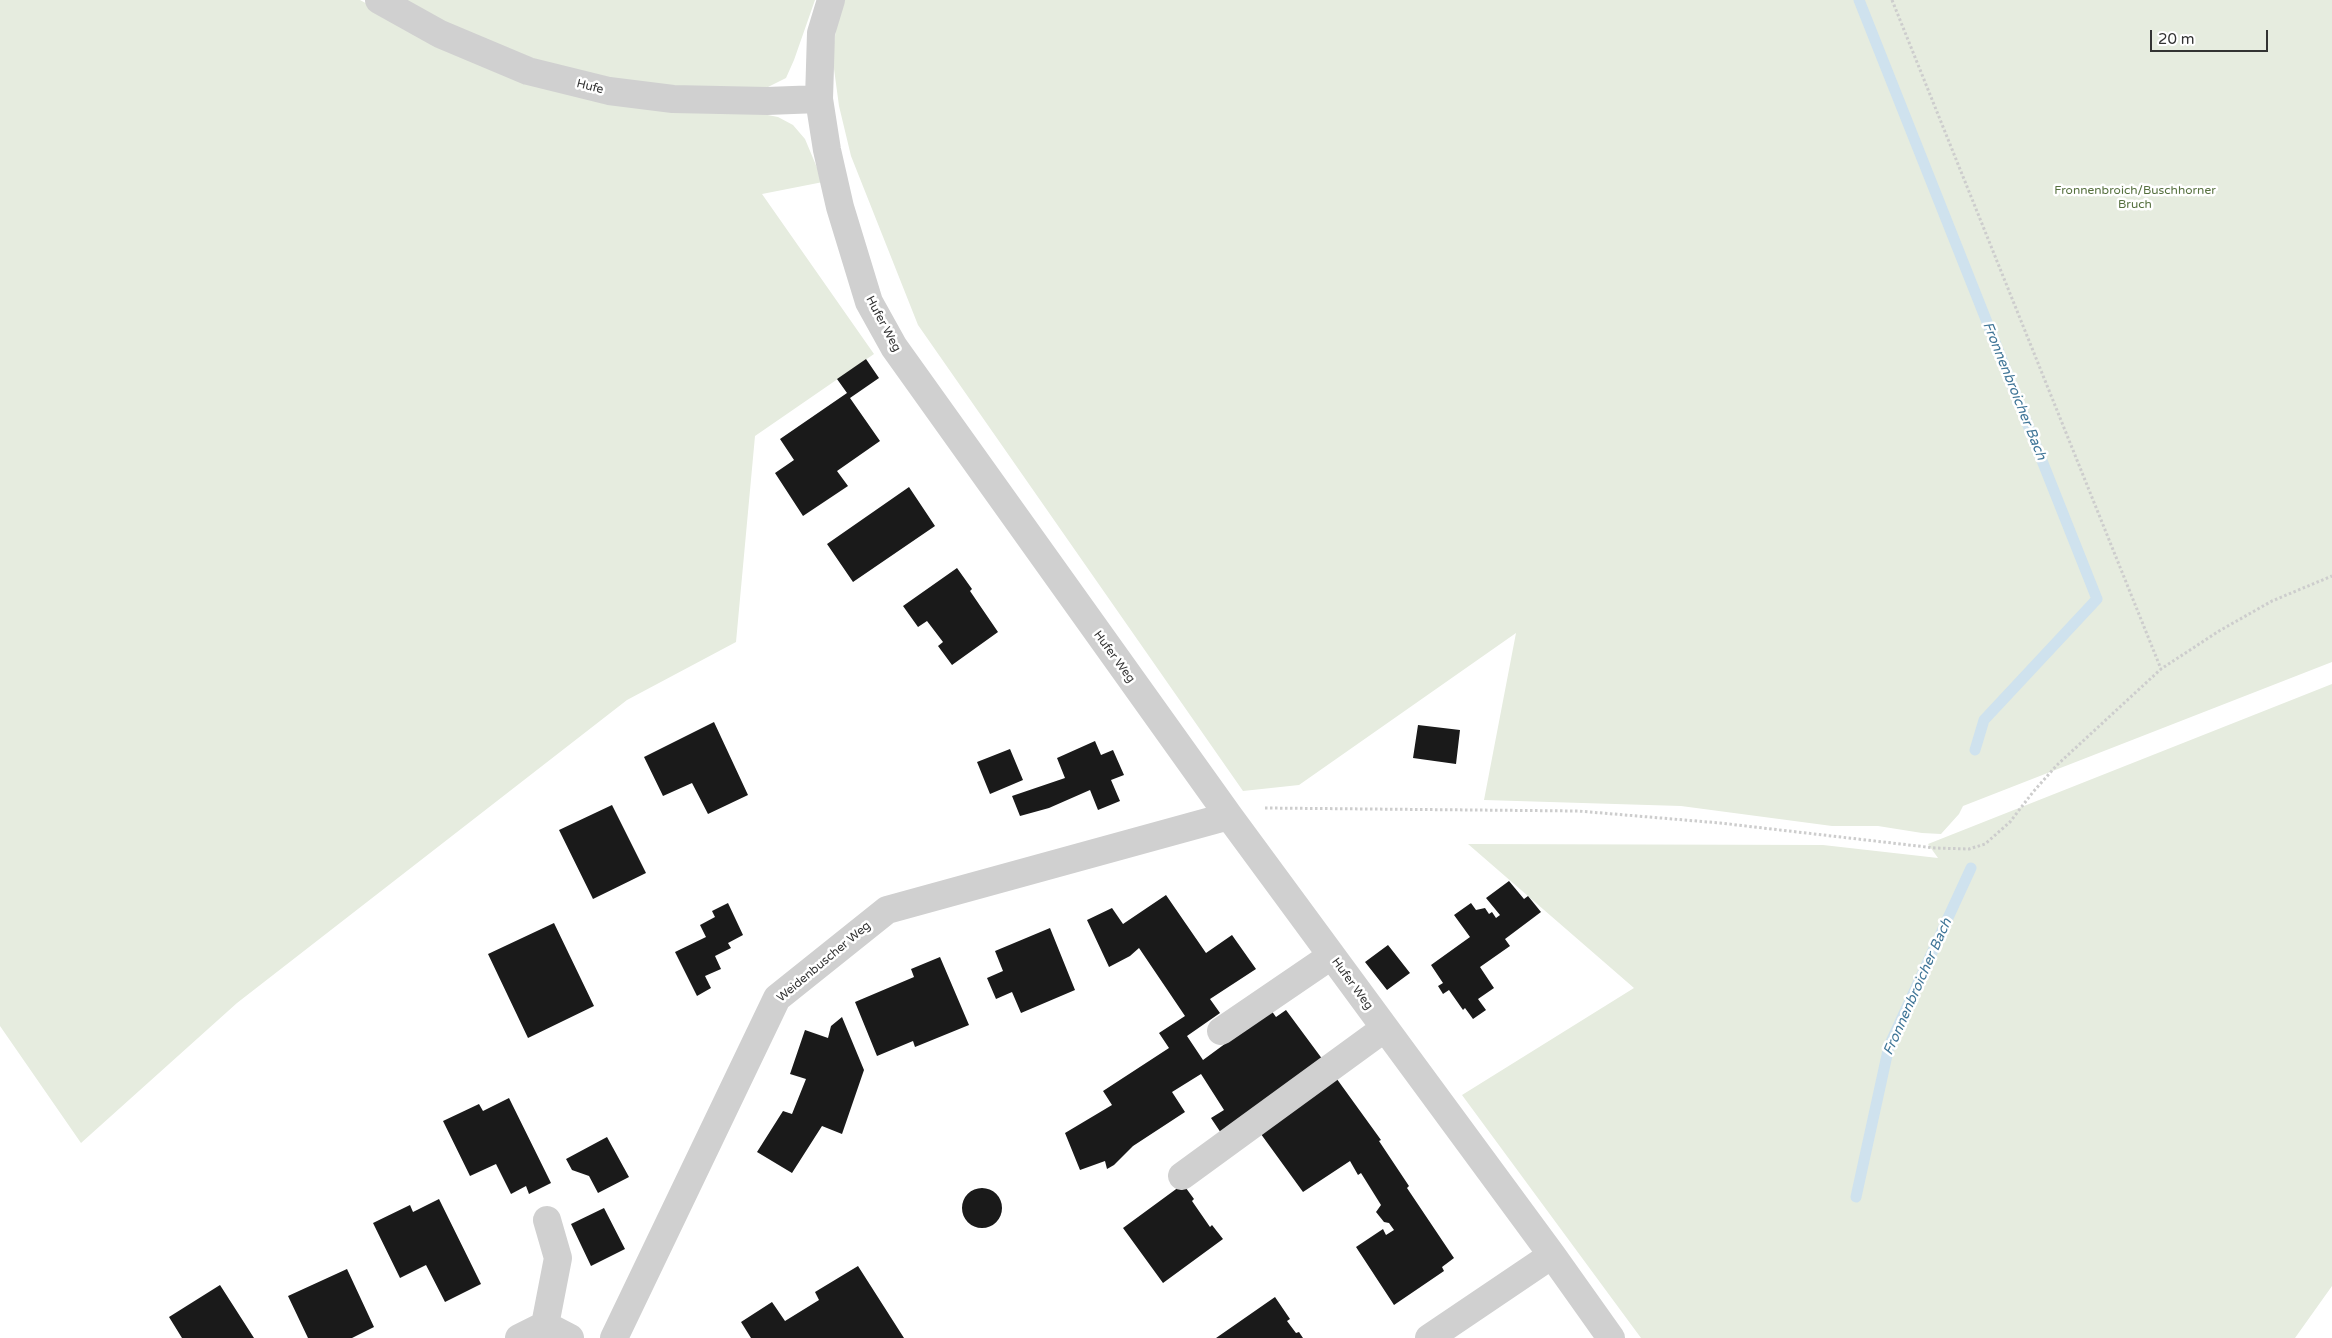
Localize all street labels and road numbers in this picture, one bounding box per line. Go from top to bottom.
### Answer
street label: Hufe [575,77,605,97]
street label: Hufer Weg [862,294,904,354]
street label: Hufer Weg [1090,628,1138,686]
street label: Weidenbuscher Weg [774,919,874,1005]
street label: Hufer Weg [1328,955,1376,1013]

